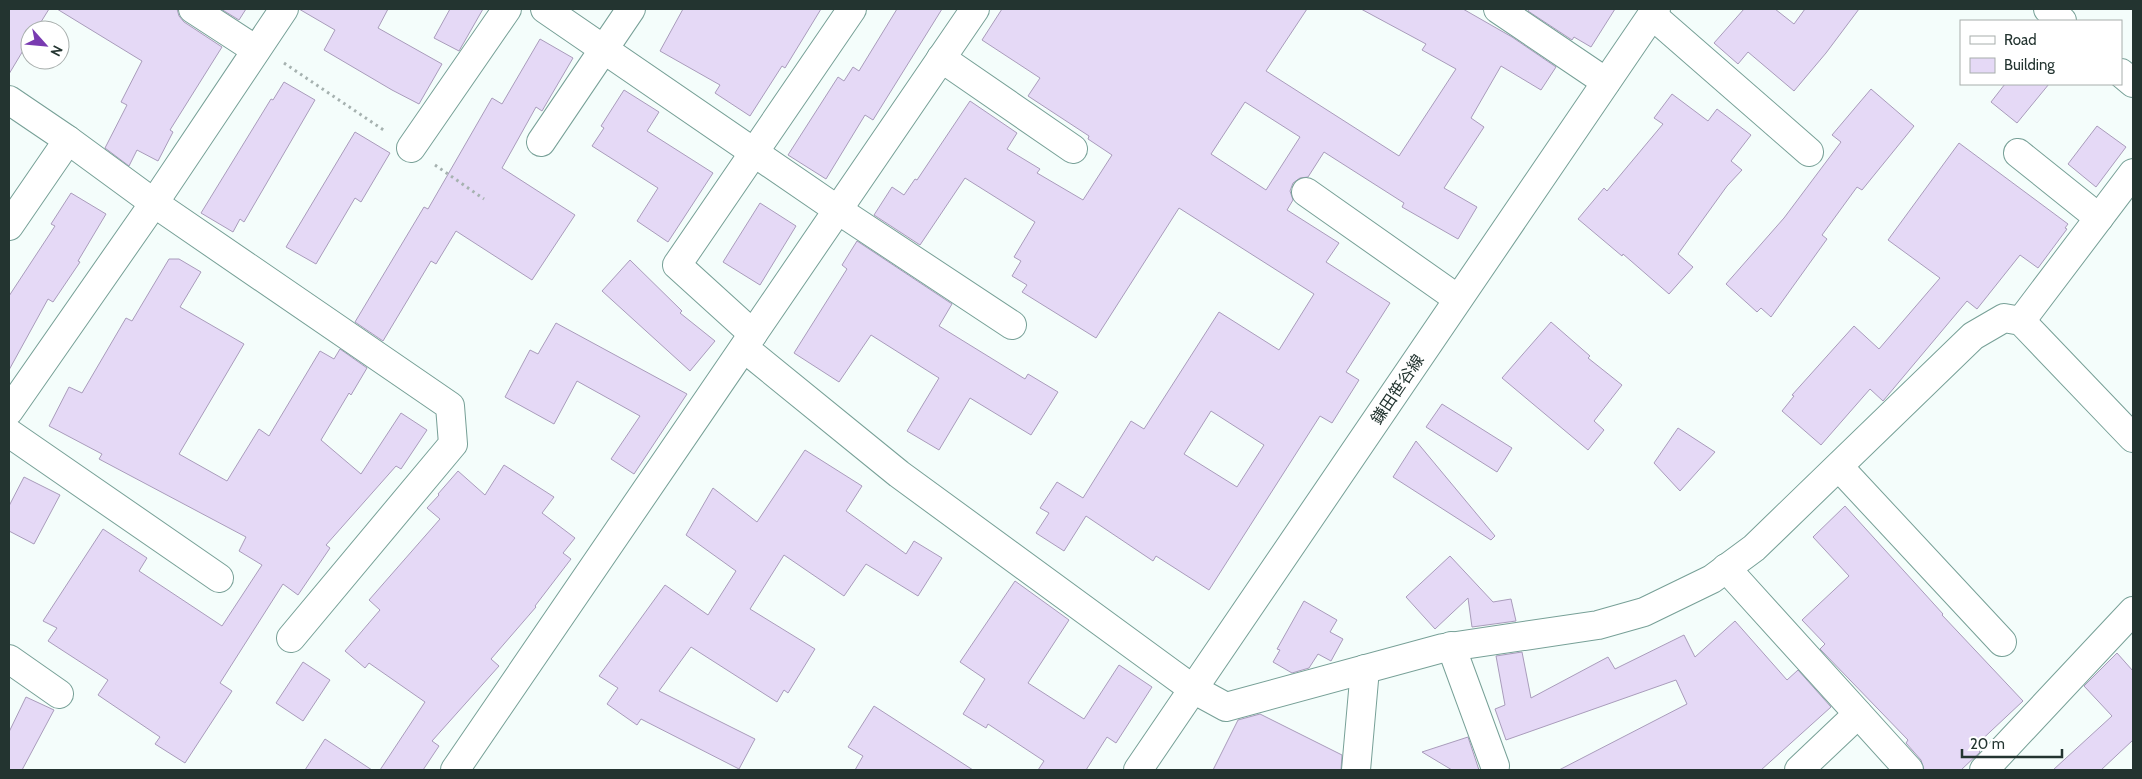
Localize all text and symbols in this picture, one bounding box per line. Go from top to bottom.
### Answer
north arrow [20,20,70,70]
legend [1960,20,2122,85]
text: Road [2004,31,2037,49]
text: N [46,42,67,59]
text: Building [2004,56,2055,74]
street label: 鎌田笹谷線 [1367,351,1428,428]
scale bar [1962,726,2062,758]
text: 20 m [1970,735,2005,753]

